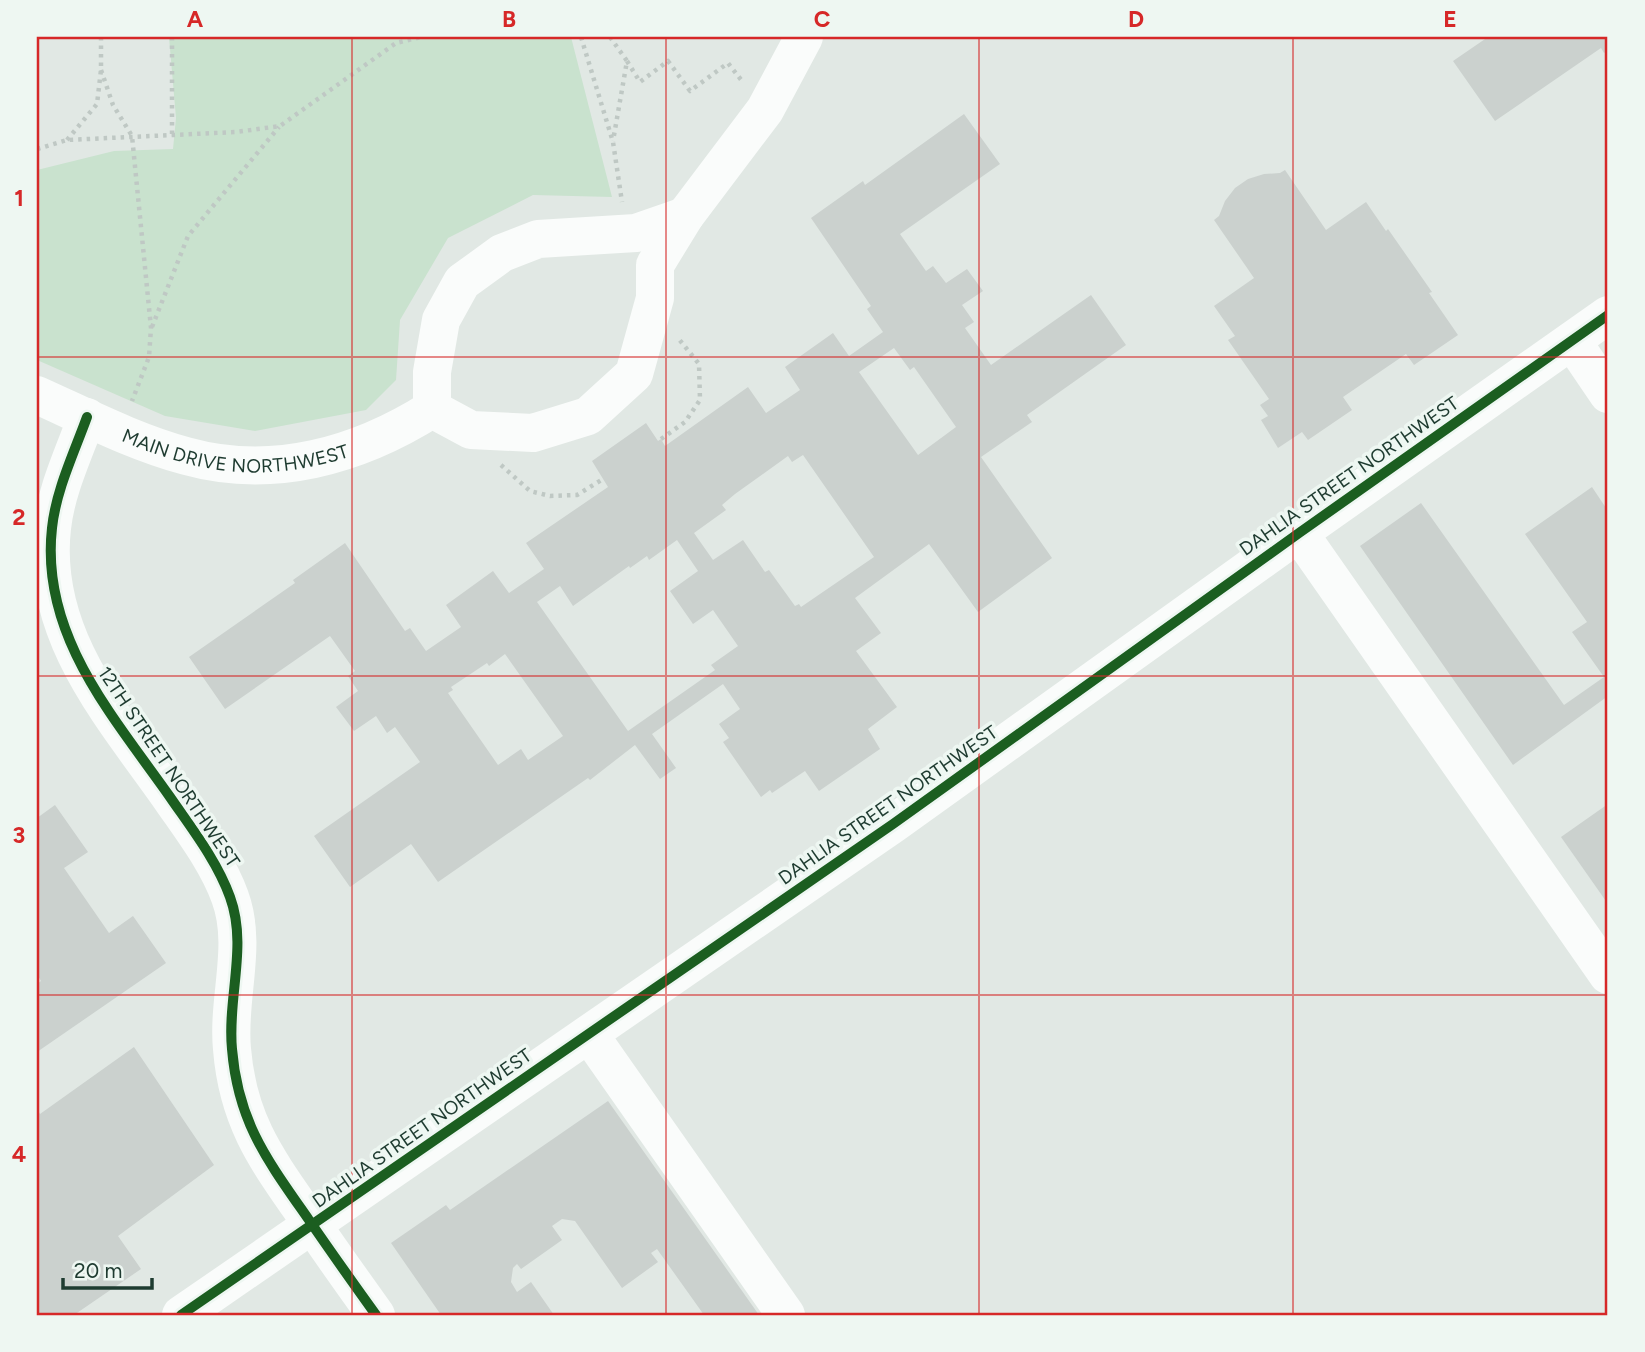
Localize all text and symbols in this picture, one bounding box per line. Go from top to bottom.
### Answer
text: A [187,5,204,33]
text: B [502,5,516,33]
text: C [814,5,831,33]
text: D [1128,5,1144,33]
text: E [1443,5,1457,33]
text: 1 [14,184,24,212]
street label: DAHLIA STREET NORTHWEST [1235,391,1463,561]
street label: MAIN DRIVE NORTHWEST [119,423,351,477]
text: 2 [12,503,26,531]
street label: 12TH STREET NORTHWEST [93,662,245,872]
street label: DAHLIA STREET NORTHWEST [774,720,1002,890]
text: 3 [13,821,25,849]
street label: DAHLIA STREET NORTHWEST [308,1043,536,1213]
text: 4 [12,1140,26,1168]
scale bar [63,1247,152,1291]
text: 20 m [74,1258,122,1283]

